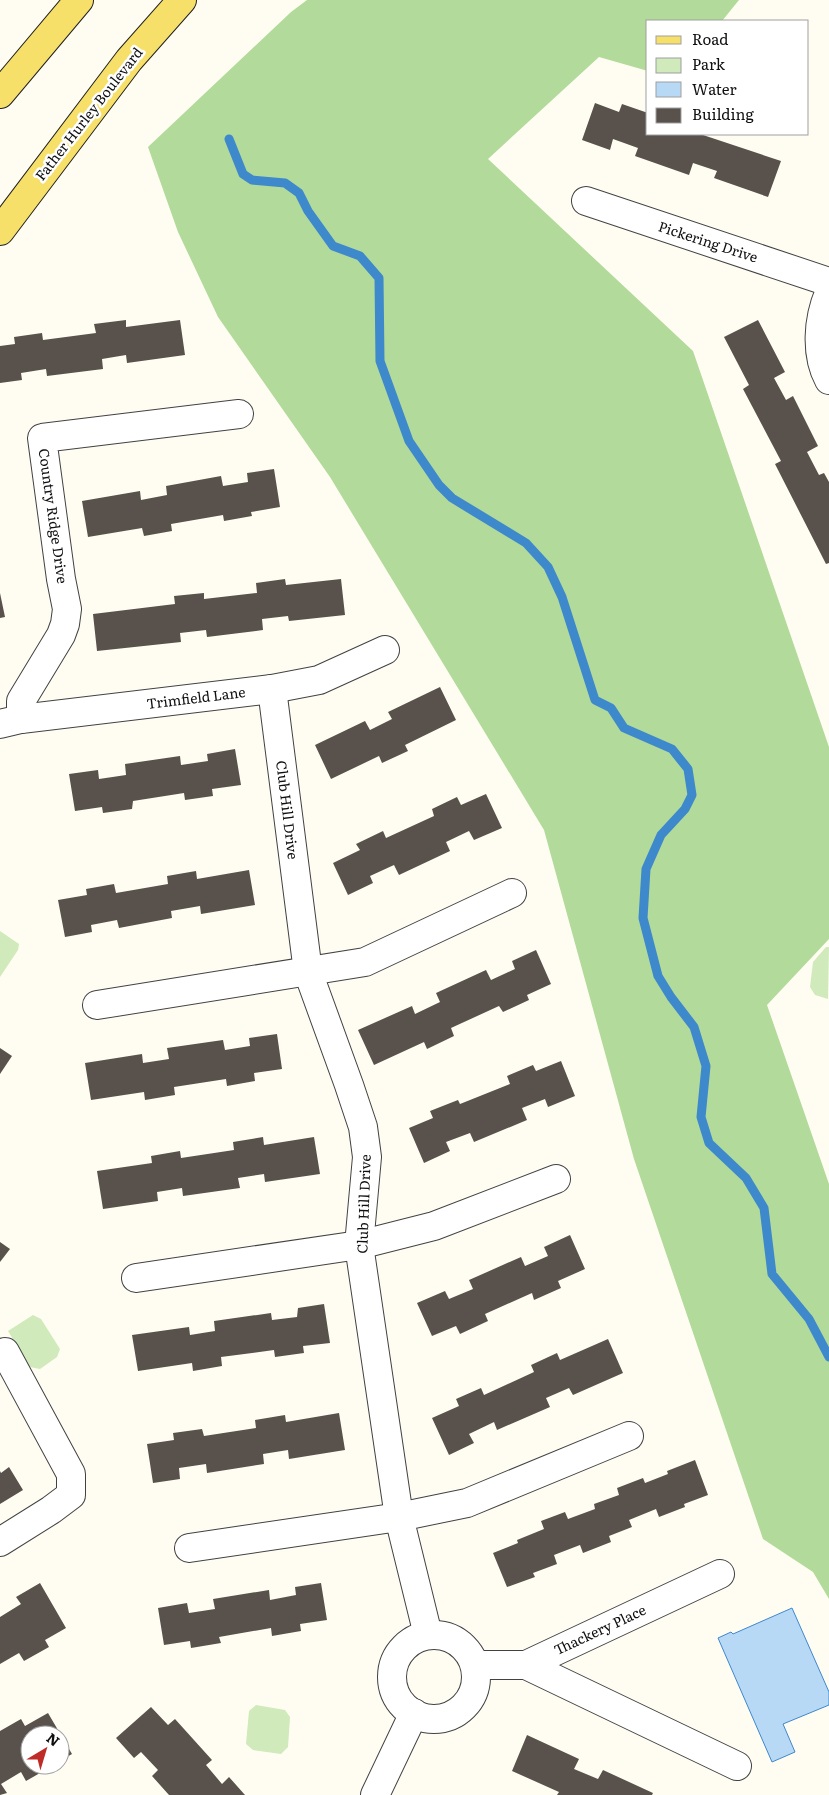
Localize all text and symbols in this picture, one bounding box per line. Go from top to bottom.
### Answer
legend [646,20,809,135]
text: Road [692,27,728,50]
street label: Father Hurley Boulevard [30,42,147,184]
text: Park [692,52,726,75]
text: Water [692,77,737,100]
text: Building [692,102,754,125]
street label: Pickering Drive [656,216,761,267]
street label: Country Ridge Drive [35,447,73,585]
street label: Trimfield Lane [145,681,247,713]
street label: Club Hill Drive [272,759,304,860]
street label: Club Hill Drive [351,1154,375,1254]
street label: Thackery Place [550,1599,649,1659]
north arrow [20,1725,70,1775]
text: N [43,1727,65,1751]

